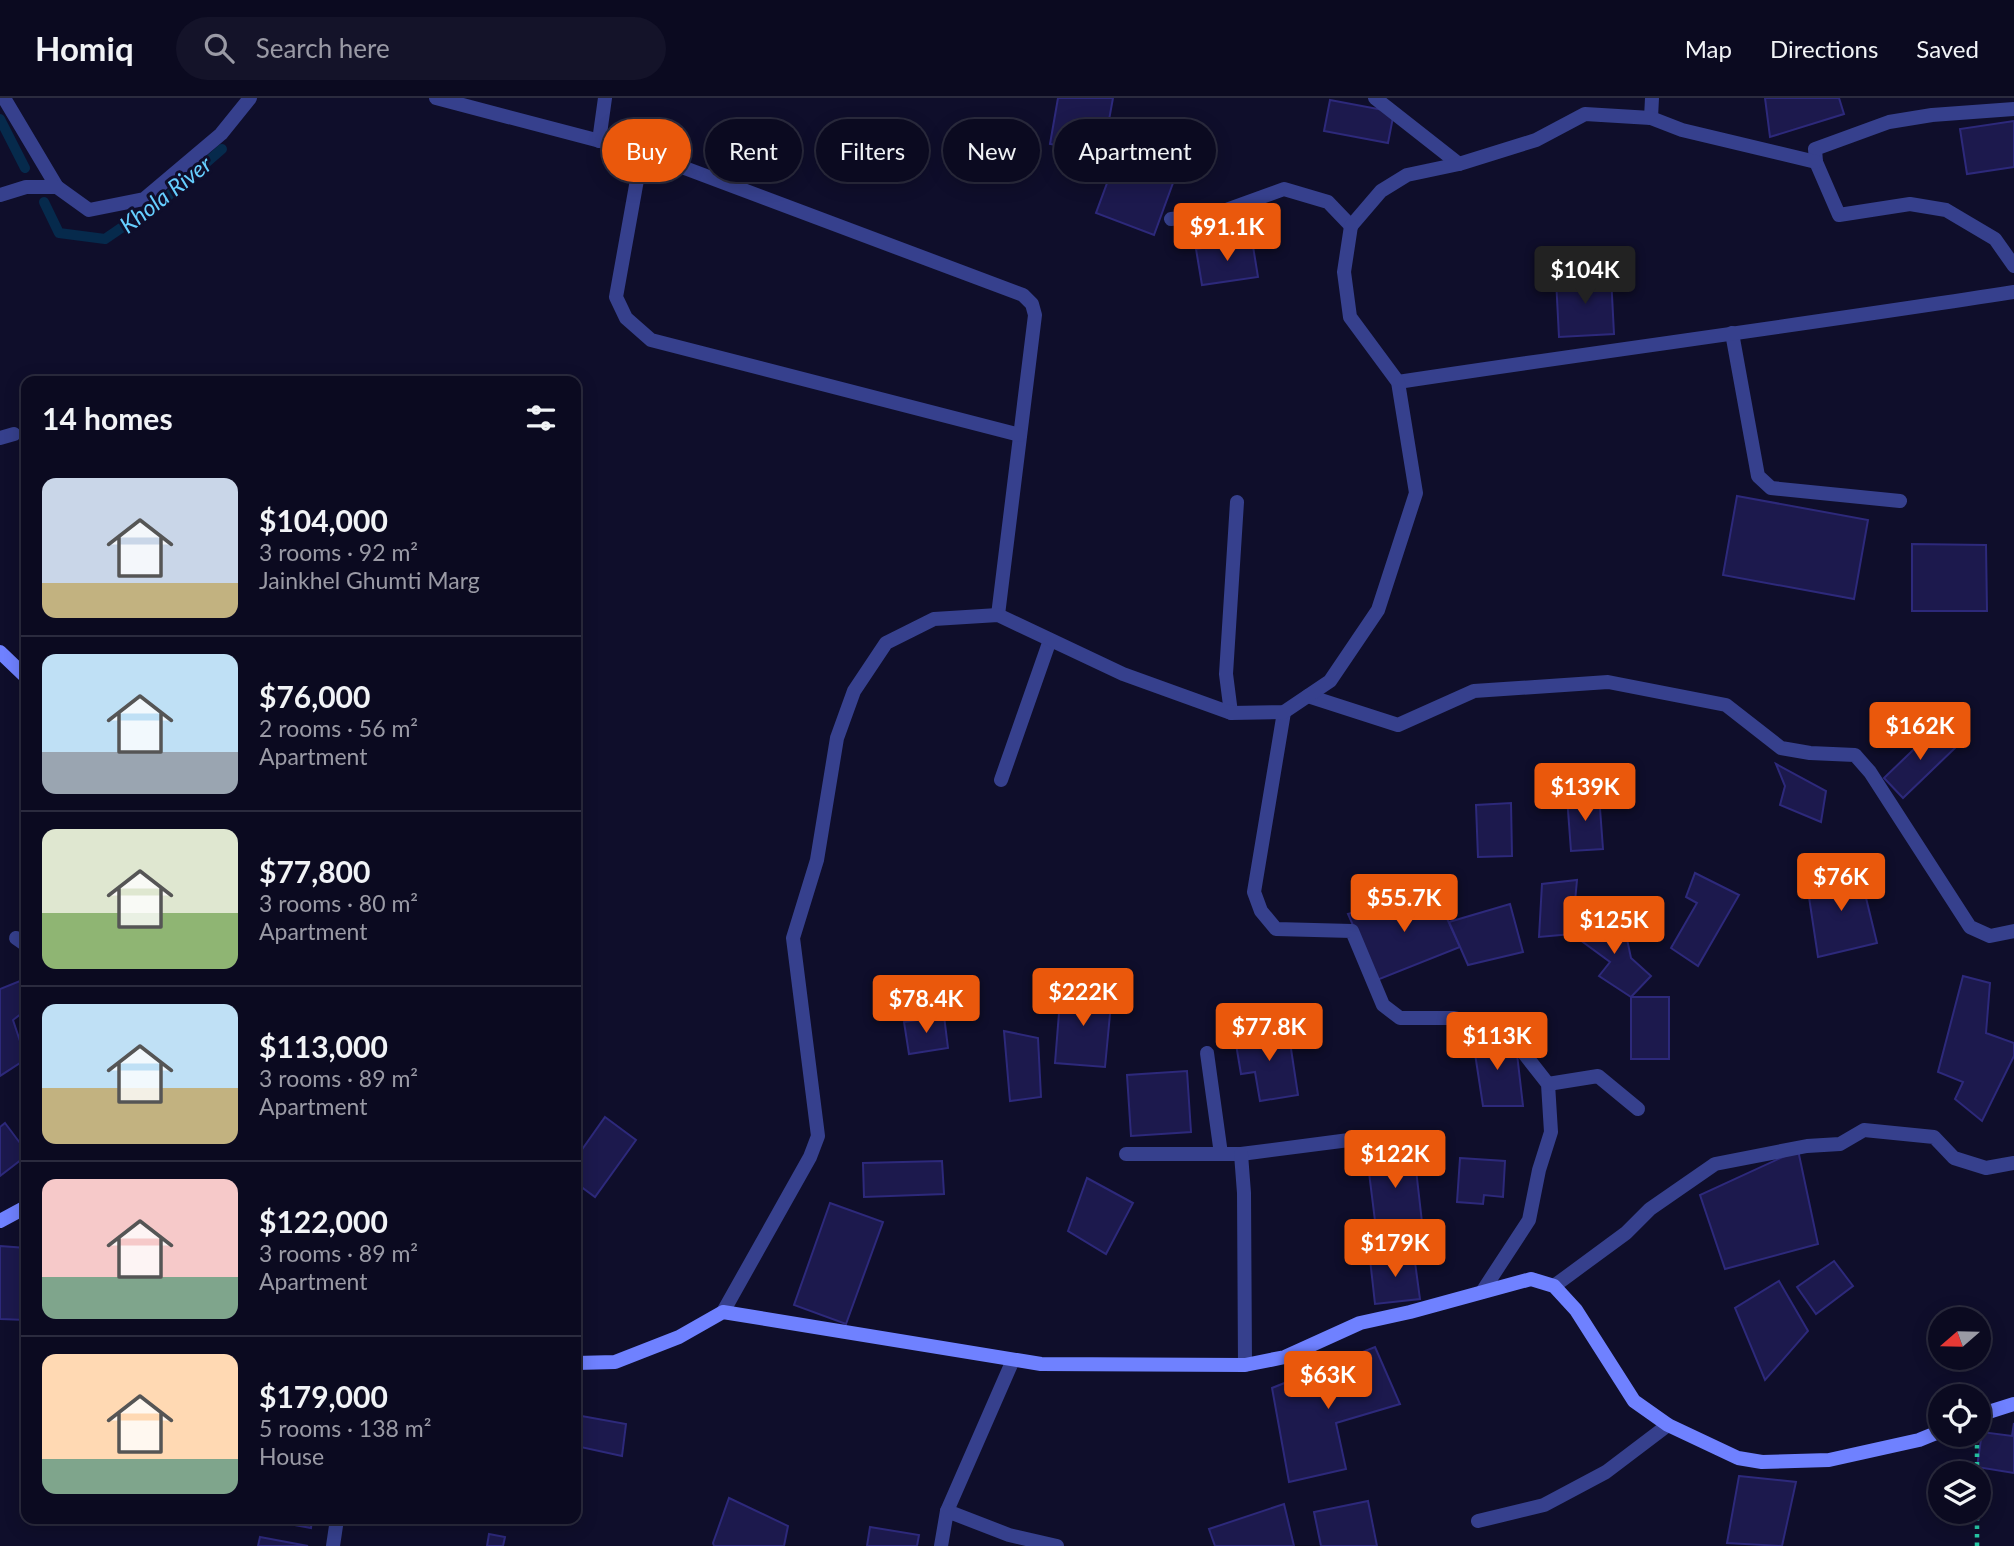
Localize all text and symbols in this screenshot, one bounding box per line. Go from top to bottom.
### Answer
search box [176,17,666,80]
text: Homiq [35,28,134,68]
icon: search [200,29,238,67]
text: Search here [256,32,390,64]
text: Map [1685,34,1732,63]
text: Directions [1770,34,1878,63]
text: Saved [1916,34,1979,63]
chip: Buy [602,119,691,182]
chip: Rent [705,119,802,182]
chip: Filters [816,119,929,182]
chip: New [943,119,1040,182]
chip: Apartment [1054,119,1216,182]
water label: Khola River [114,149,217,239]
pin: $91.1K [1170,204,1284,263]
text: $91.1K [1190,212,1264,240]
pin: $104K [1536,246,1634,306]
text: $104K [1550,255,1620,283]
icon: filters [522,399,560,437]
text: 14 homes [42,400,173,436]
text: $104,000 [259,502,388,538]
icon: home [98,506,182,590]
text: 3 rooms · 92 m² [259,538,418,566]
text: Jainkhel Ghumti Marg [259,566,480,594]
text: $76,000 [259,678,370,714]
icon: home [98,682,182,766]
pin: $162K [1871,702,1969,762]
text: $162K [1885,711,1955,739]
text: 2 rooms · 56 m² [259,714,418,742]
text: Apartment [259,742,367,770]
pin: $139K [1536,764,1634,823]
text: $139K [1550,772,1620,800]
text: $77,800 [259,853,370,889]
pin: $76K [1800,854,1882,913]
icon: home [98,857,182,941]
text: $76K [1813,862,1869,890]
pin: $55.7K [1347,874,1461,934]
text: $55.7K [1367,883,1441,911]
text: 3 rooms · 80 m² [259,889,418,917]
pin: $125K [1565,896,1663,956]
text: $125K [1579,905,1649,933]
text: Apartment [259,917,367,945]
pin: $222K [1034,968,1132,1028]
pin: $78.4K [869,976,983,1035]
text: $222K [1048,977,1118,1005]
text: $78.4K [889,984,963,1012]
pin: $77.8K [1212,1004,1326,1063]
text: $77.8K [1232,1012,1306,1040]
pin: $113K [1448,1012,1546,1072]
text: $113K [1462,1021,1532,1049]
text: $113,000 [259,1028,388,1064]
icon: home [98,1032,182,1116]
text: 3 rooms · 89 m² [259,1064,418,1092]
text: Apartment [259,1092,367,1120]
pin: $122K [1346,1130,1444,1190]
text: $122K [1360,1139,1430,1167]
text: $122,000 [259,1203,388,1239]
icon: home [98,1207,182,1291]
pin: $179K [1346,1220,1444,1279]
text: $179K [1360,1228,1430,1256]
text: 3 rooms · 89 m² [259,1239,418,1267]
text: Apartment [259,1267,367,1295]
north arrow [1928,1307,1992,1370]
map controls [1928,1307,1991,1524]
pin: $63K [1287,1352,1369,1411]
text: $63K [1300,1360,1356,1388]
text: $179,000 [259,1378,388,1414]
icon: home [98,1382,182,1466]
button: locate [1928,1384,1991,1447]
text: 5 rooms · 138 m² [259,1414,431,1442]
text: House [259,1442,324,1470]
button: layers [1928,1461,1991,1524]

